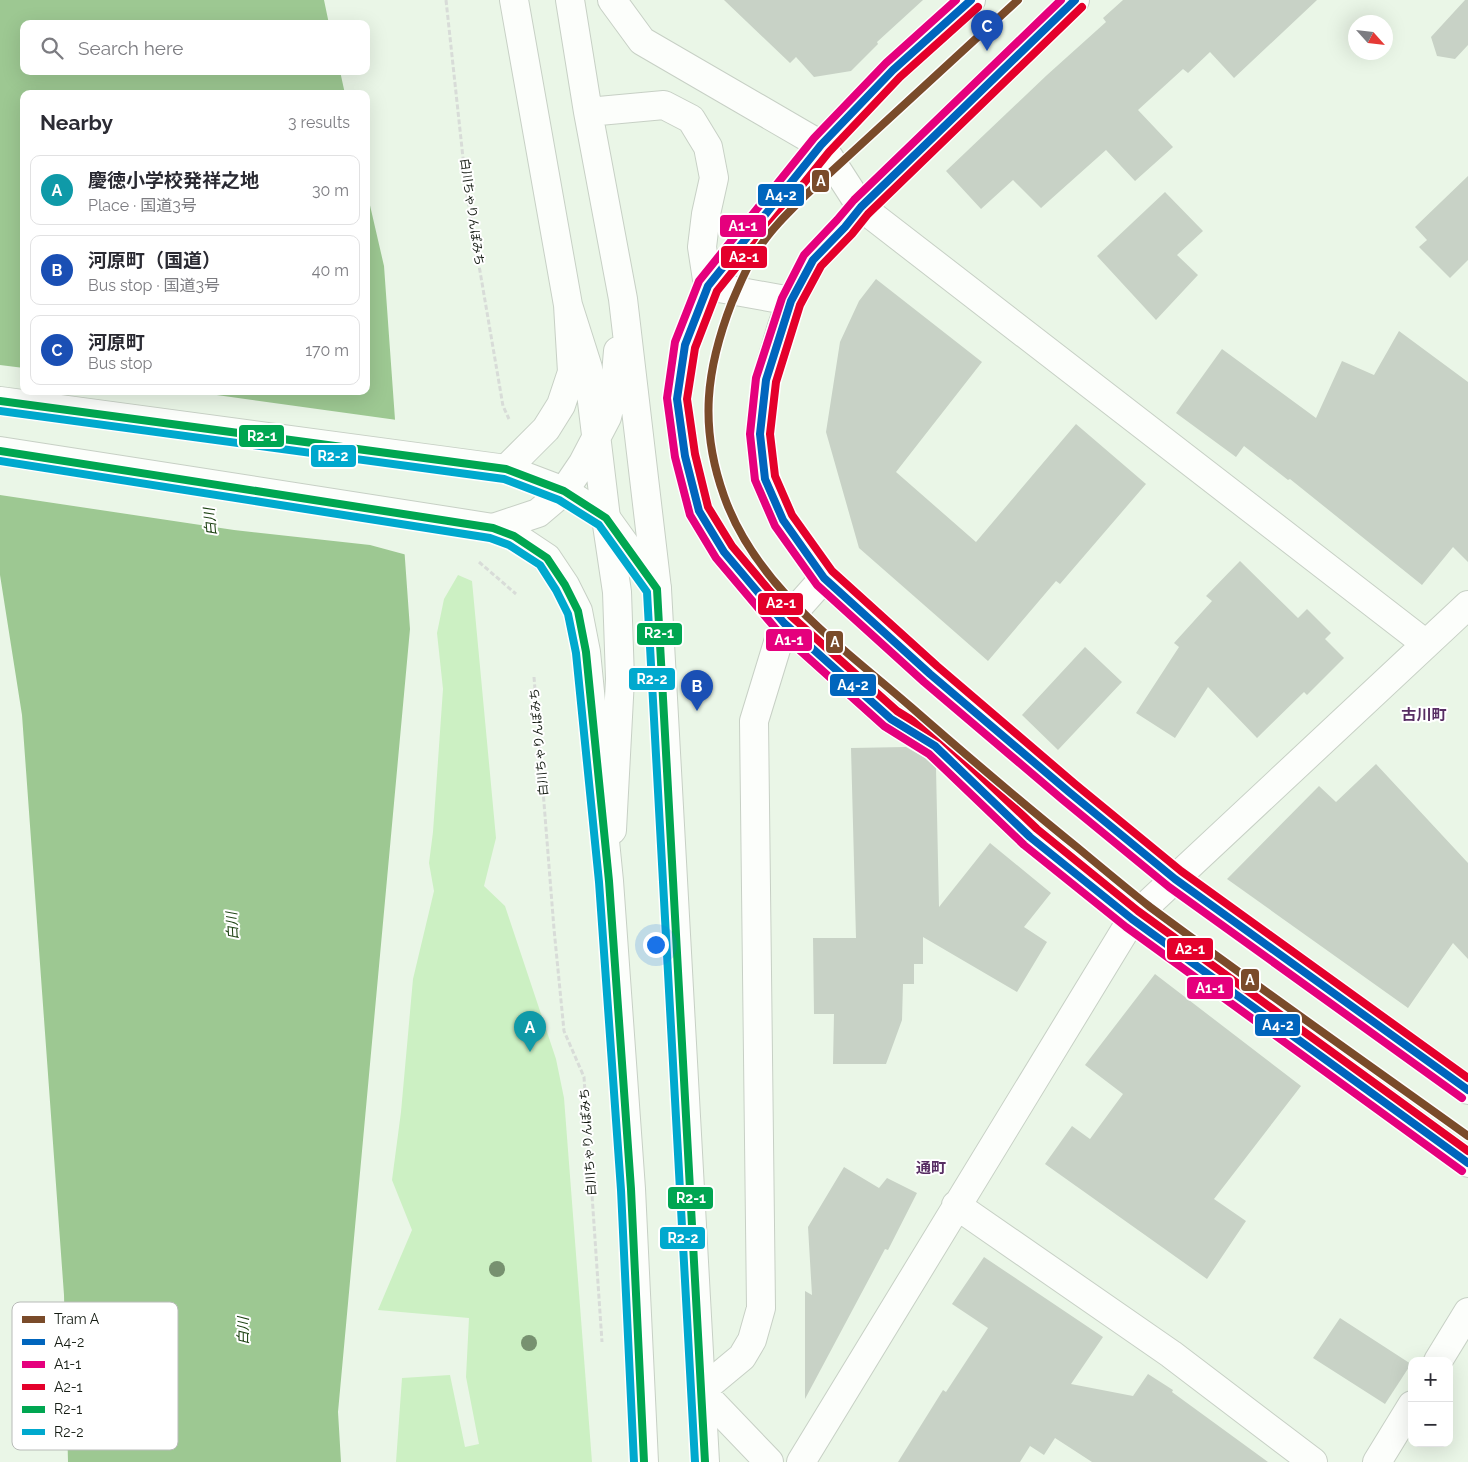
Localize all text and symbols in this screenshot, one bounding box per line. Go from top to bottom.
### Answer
pin: C [971,10,1003,51]
north arrow [1348,15,1393,60]
search box [20,20,370,75]
icon: search [38,34,66,62]
text: Search here [78,37,184,59]
text: Nearby [40,110,113,135]
text: 3 results [288,113,350,132]
street label: 白川ちゃりんぽみち [458,158,486,266]
text: 慶徳小学校発祥之地 [88,169,259,191]
line badge: A [811,169,830,193]
text: A [816,173,826,189]
text: A [52,181,62,200]
text: 30 m [312,181,349,200]
line badge: A4-2 [757,183,805,207]
text: A4-2 [765,187,797,203]
text: Place · 国道3号 [88,196,197,215]
line badge: A1-1 [719,214,767,238]
text: A1-1 [728,218,758,234]
line badge: A2-1 [720,245,768,269]
text: 河原町（国道） [88,249,221,271]
text: A2-1 [729,249,759,265]
text: B [52,261,62,280]
text: 40 m [312,261,349,280]
text: Bus stop · 国道3号 [88,276,220,295]
text: 河原町 [88,331,145,353]
text: C [52,341,62,360]
text: 170 m [305,341,349,360]
text: Bus stop [88,354,152,373]
line badge: R2-1 [238,424,285,448]
text: R2-1 [247,428,277,444]
line badge: R2-2 [310,444,357,468]
text: R2-2 [318,448,349,464]
water label: 白川 [201,505,219,537]
line badge: A2-1 [757,592,804,616]
text: A2-1 [766,595,796,611]
line badge: R2-1 [636,622,683,646]
text: R2-1 [644,625,674,641]
line badge: A1-1 [765,628,813,652]
line badge: A [825,630,844,654]
text: A1-1 [774,632,804,648]
text: A [830,634,840,650]
line badge: R2-2 [628,667,676,691]
pin: B [681,670,713,711]
text: R2-2 [637,671,668,687]
line badge: A4-2 [829,673,877,697]
text: A4-2 [837,677,869,693]
street label: 白川ちゃりんぽみち [527,688,551,796]
district label: 古川町 [1401,706,1447,724]
water label: 白川 [223,910,241,940]
your location [643,932,669,958]
line badge: A2-1 [1166,937,1214,961]
text: A2-1 [1175,941,1205,957]
line badge: A [1240,968,1260,992]
text: A [1245,972,1255,988]
line badge: A1-1 [1186,976,1234,1000]
text: A1-1 [1195,980,1225,996]
pin: A [514,1011,546,1052]
line badge: A4-2 [1254,1013,1301,1037]
text: A4-2 [1262,1017,1294,1033]
street label: 白川ちゃりんぽみち [577,1088,599,1196]
district label: 通町 [916,1159,946,1177]
line badge: R2-1 [667,1186,714,1210]
text: R2-1 [676,1190,706,1206]
line badge: R2-2 [659,1226,706,1250]
text: R2-2 [668,1230,699,1246]
legend [12,1302,178,1450]
text: Tram A [54,1311,100,1327]
water label: 白川 [235,1315,251,1345]
text: A4-2 [54,1334,84,1350]
text: A1-1 [54,1356,81,1372]
map controls [1408,1357,1453,1447]
button: + [1408,1357,1453,1402]
text: A2-1 [54,1379,83,1395]
text: R2-1 [54,1401,82,1417]
button: − [1408,1402,1453,1447]
text: R2-2 [54,1424,84,1440]

